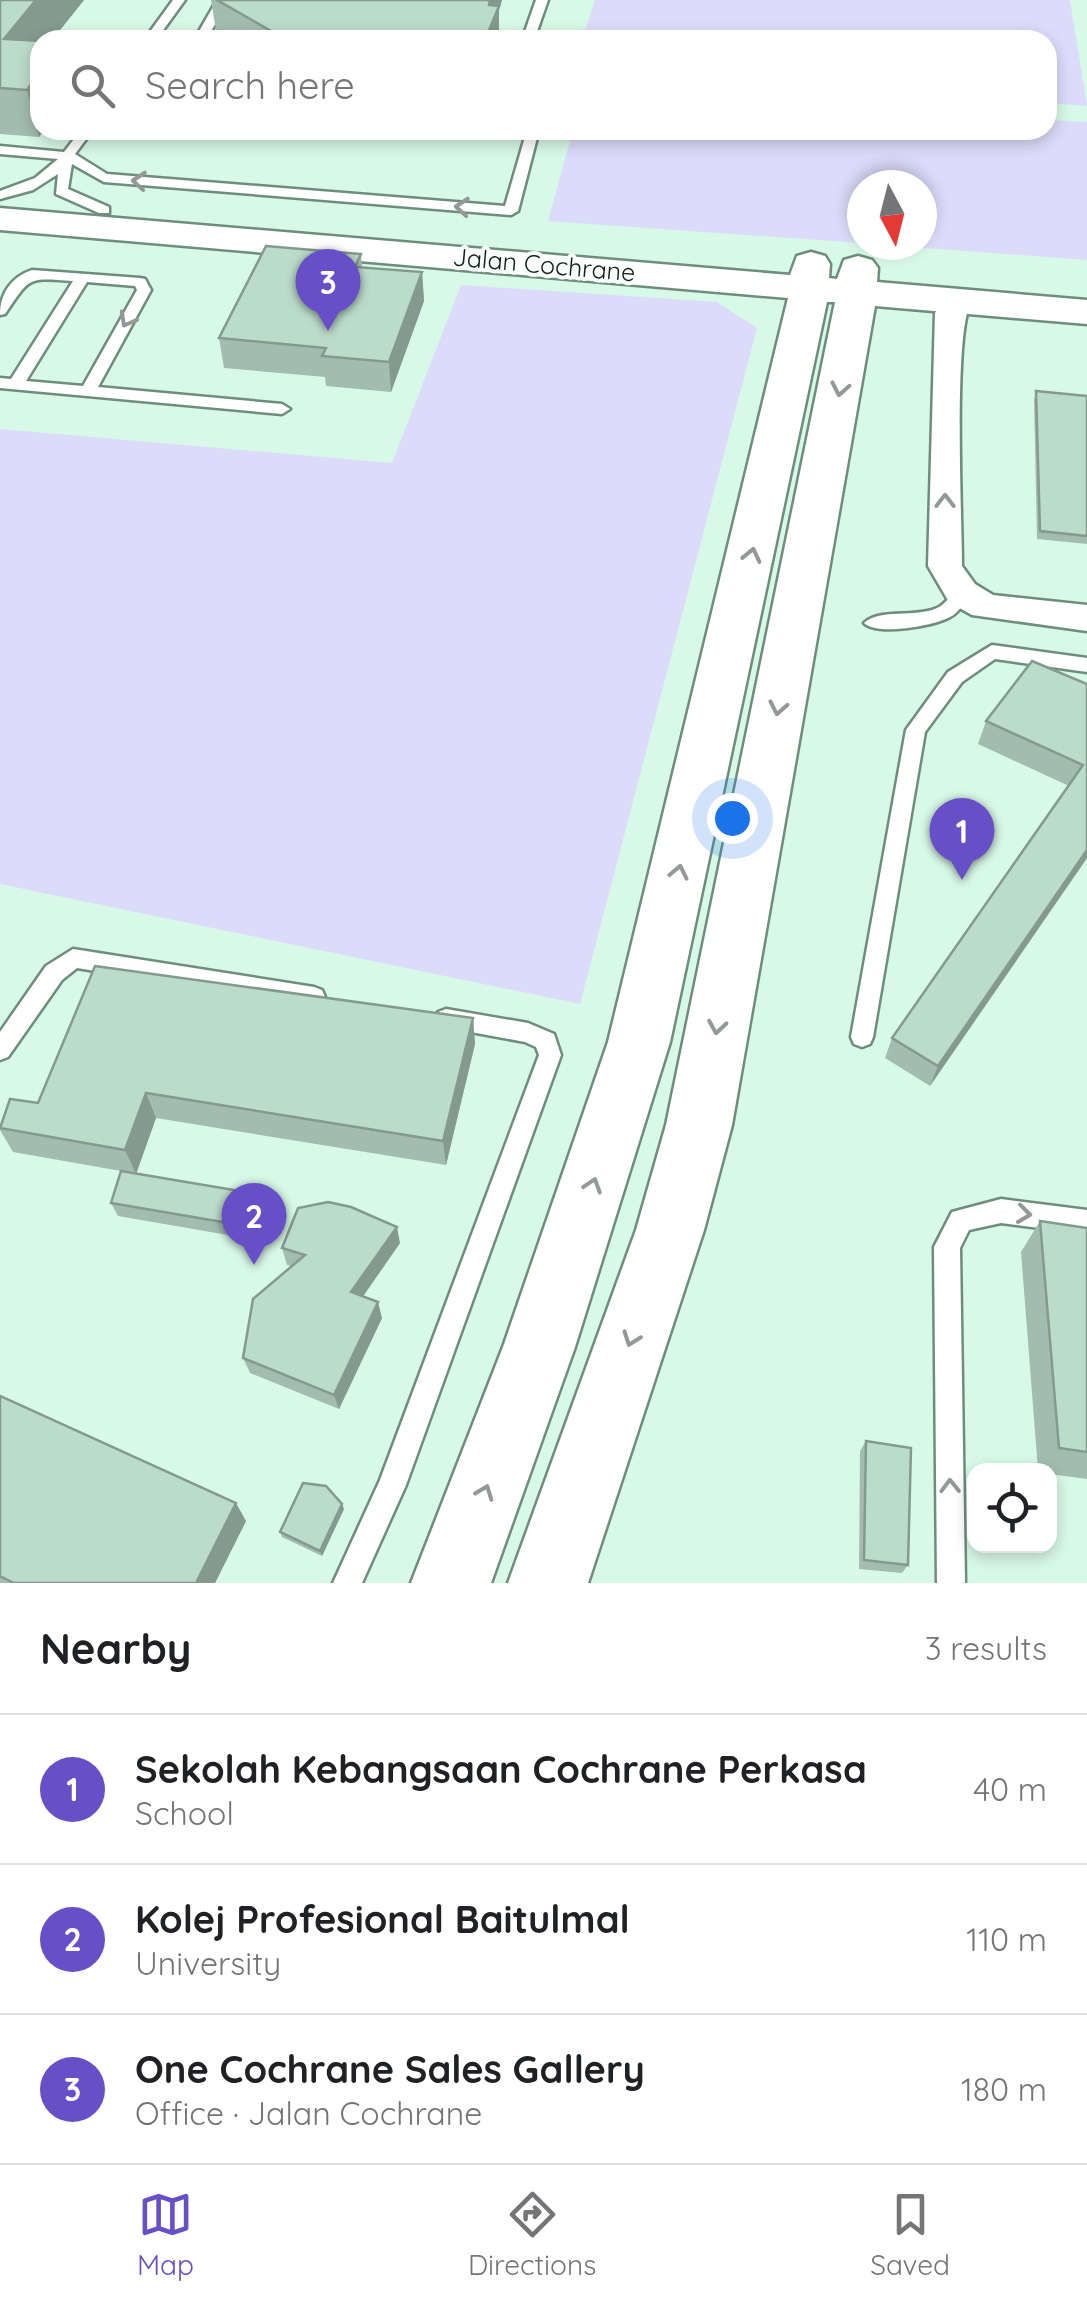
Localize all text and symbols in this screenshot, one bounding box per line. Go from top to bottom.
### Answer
search box [30,30,1057,140]
icon: search [65,58,120,113]
text: Search here [145,61,355,109]
north arrow [847,170,937,260]
one-way arrow [130,171,146,192]
one-way arrow [454,197,470,219]
street label: Jalan Cochrane [451,241,637,287]
pin: 3 [296,248,360,331]
one-way arrow [120,309,140,327]
one-way arrow [831,380,852,397]
one-way arrow [934,492,956,508]
one-way arrow [740,547,761,564]
one-way arrow [769,699,790,716]
your location [707,793,758,844]
pin: 1 [930,798,994,880]
one-way arrow [667,864,688,881]
one-way arrow [707,1019,728,1035]
one-way arrow [582,1178,602,1195]
pin: 2 [222,1182,286,1265]
one-way arrow [1016,1203,1032,1224]
one-way arrow [622,1330,643,1347]
map controls [967,1463,1057,1553]
button: locate [967,1463,1057,1553]
one-way arrow [939,1477,960,1493]
one-way arrow [474,1484,494,1502]
text: Nearby [40,1622,191,1675]
text: 3 results [925,1628,1047,1668]
text: Sekolah Kebangsaan Cochrane Perkasa [135,1745,867,1793]
text: 1 [66,1769,79,1809]
text: 40 m [973,1769,1047,1809]
text: School [135,1793,234,1833]
text: Kolej Profesional Baitulmal [135,1895,630,1943]
text: 2 [63,1919,82,1959]
text: 110 m [966,1919,1047,1959]
text: University [135,1943,281,1983]
text: One Cochrane Sales Gallery [135,2045,645,2093]
text: 3 [64,2069,81,2109]
text: 180 m [961,2069,1047,2109]
text: Office · Jalan Cochrane [135,2093,482,2133]
tab: Map [137,2187,194,2282]
tab: Directions [468,2187,596,2282]
tab: Saved [870,2187,950,2282]

